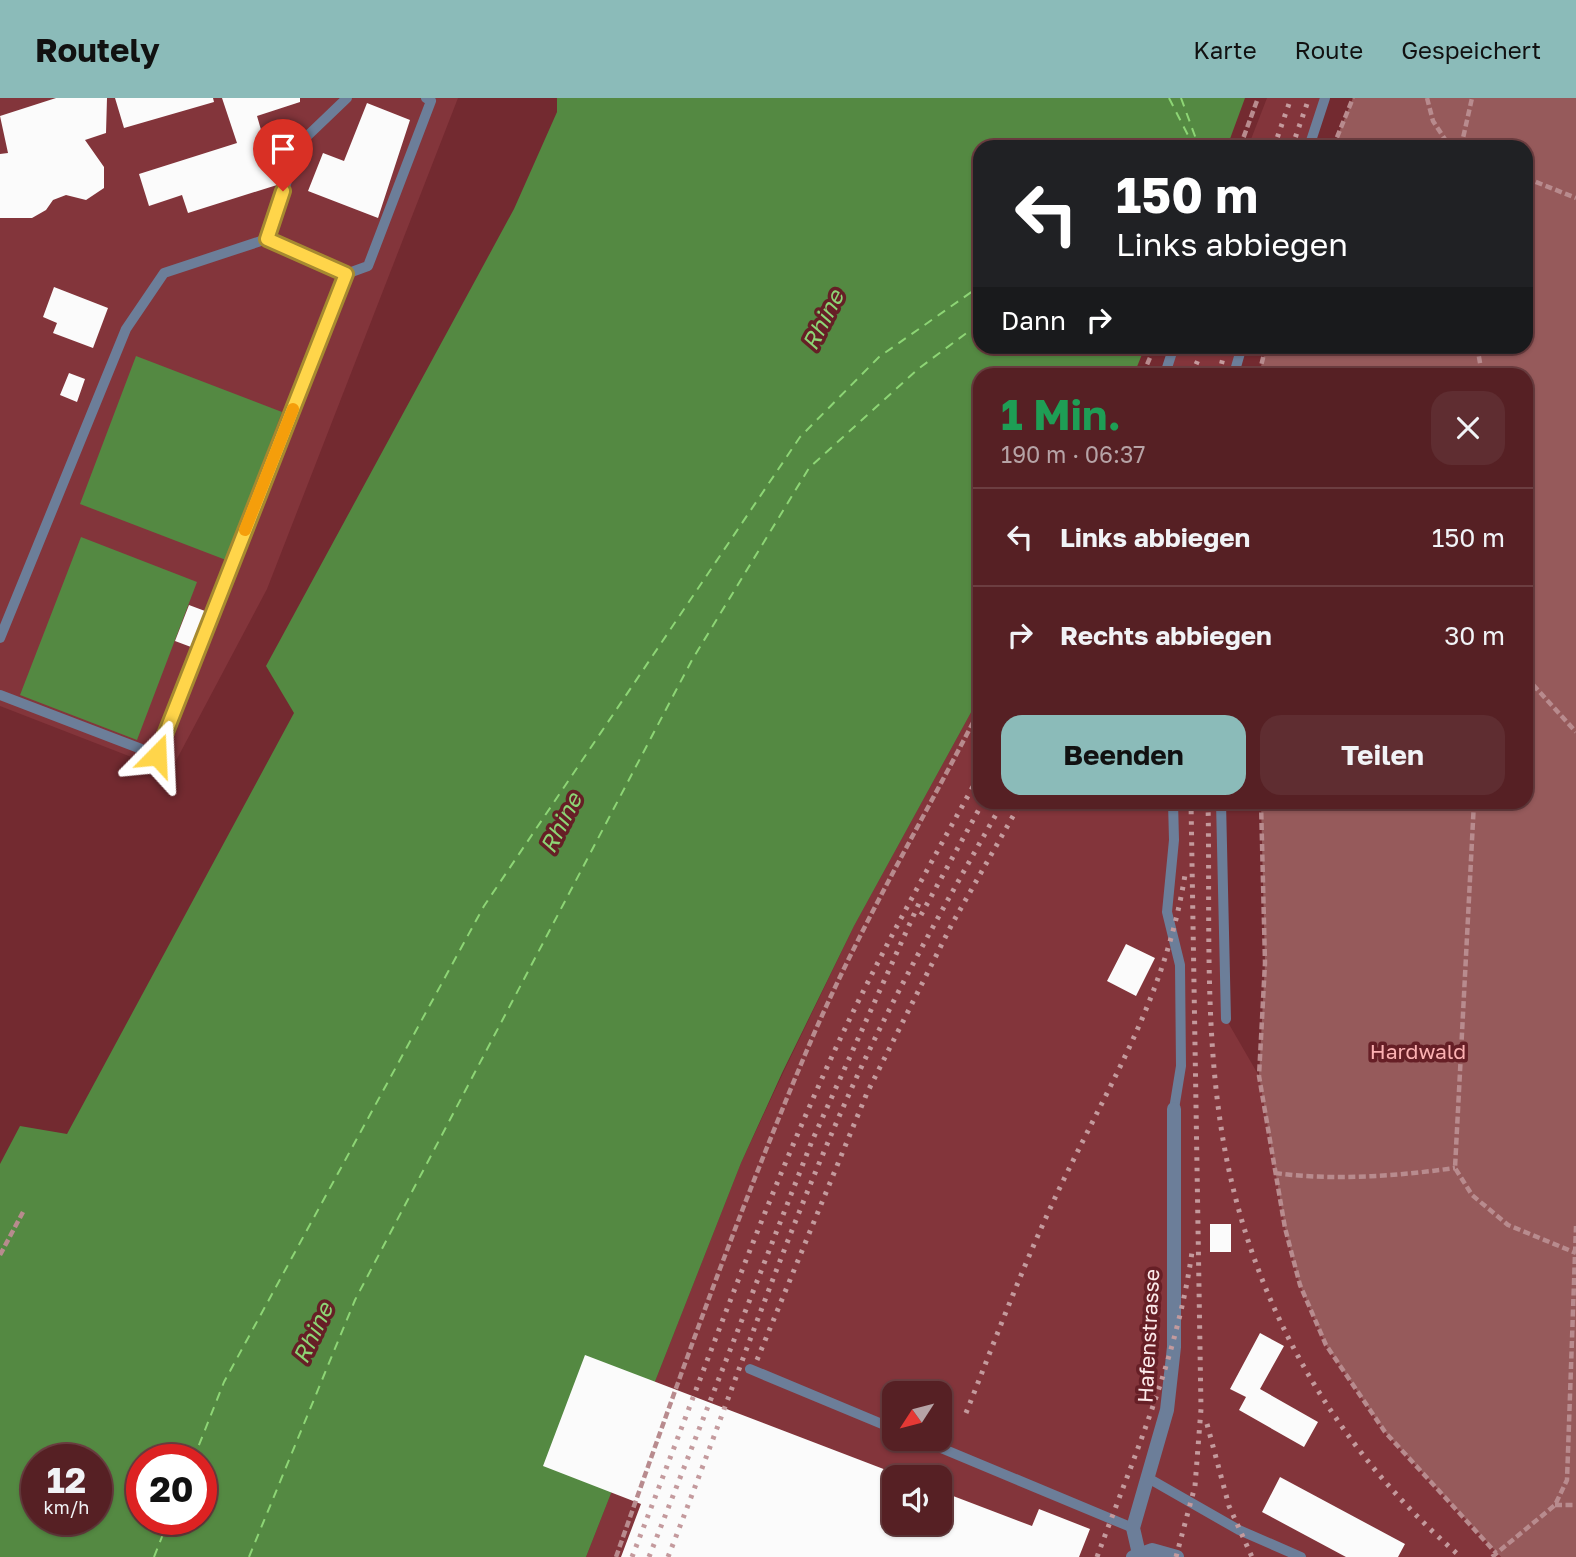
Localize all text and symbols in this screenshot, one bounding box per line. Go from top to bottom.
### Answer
text: Routely [35,30,160,69]
text: Karte [1193,35,1257,64]
text: Route [1295,35,1363,64]
text: Gespeichert [1401,35,1541,64]
pin [253,119,313,191]
icon: arrive [264,130,302,168]
text: 150 m [1116,165,1258,224]
icon: left [1001,168,1092,259]
text: Links abbiegen [1116,225,1348,263]
water label: Rhine [795,283,850,354]
icon: right [1080,301,1118,339]
text: Dann [1001,305,1066,336]
text: 1 Min. [1001,389,1121,439]
button: close [1431,391,1505,465]
text: 190 m · 06:37 [1001,440,1146,468]
icon: left [1001,518,1039,556]
text: Links abbiegen [1060,522,1250,553]
text: 150 m [1432,522,1505,553]
icon: right [1001,616,1039,654]
text: Rechts abbiegen [1060,620,1272,651]
text: 30 m [1444,620,1505,651]
button: Beenden [1001,715,1246,795]
button: Teilen [1260,715,1505,795]
position arrow [120,718,194,792]
water label: Rhine [533,786,588,857]
park label: Hardwald [1370,1038,1466,1064]
street label: Hafenstrasse [1132,1268,1164,1404]
water label: Rhine [286,1296,339,1367]
north arrow [882,1381,952,1451]
map controls [882,1381,952,1535]
speed limit sign: 20 [126,1444,217,1535]
text: 12 [47,1459,86,1501]
button: sound [882,1465,952,1535]
text: km/h [44,1496,89,1518]

